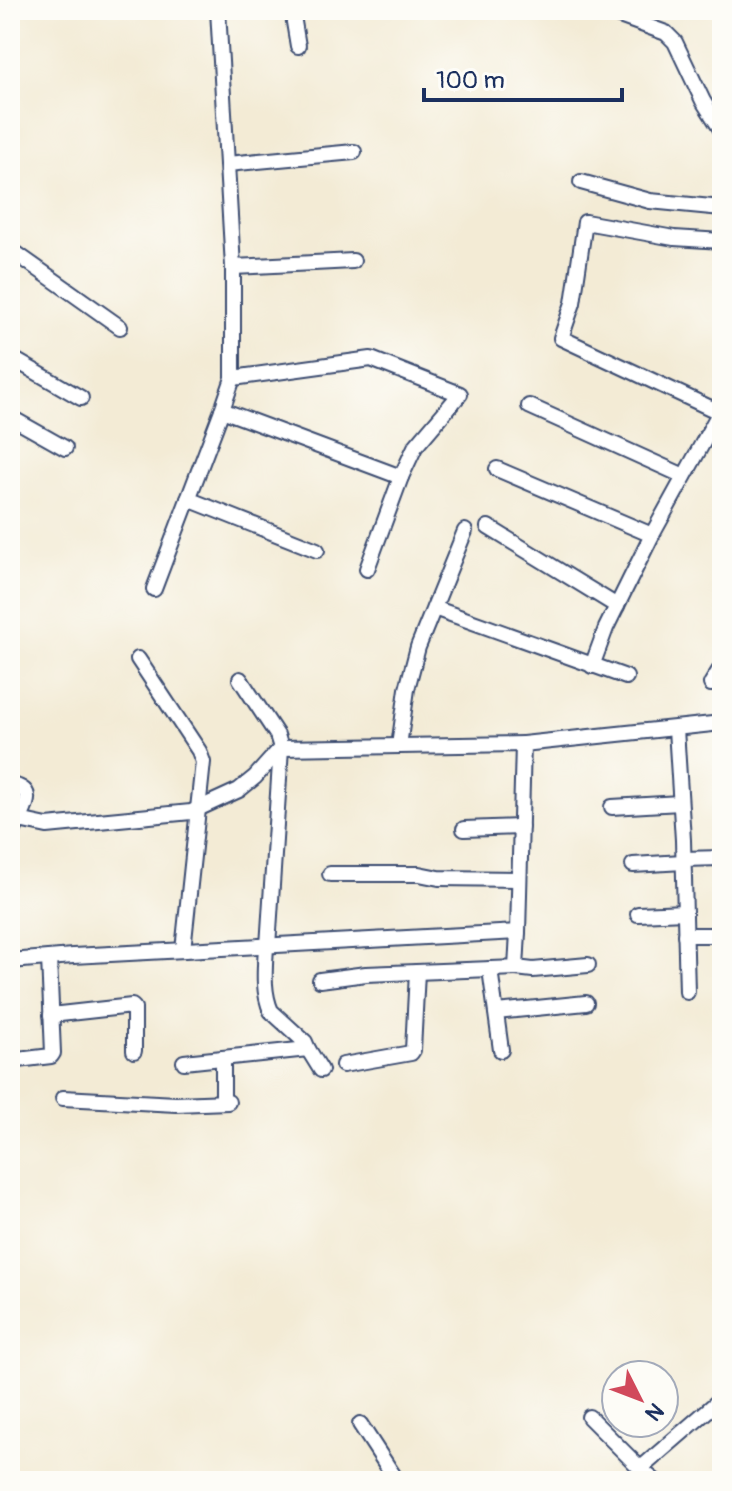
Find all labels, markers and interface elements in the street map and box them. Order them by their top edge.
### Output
scale bar [424,52,622,102]
text: 100 m [436,66,505,95]
north arrow [600,1359,680,1439]
text: N [639,1397,670,1427]

